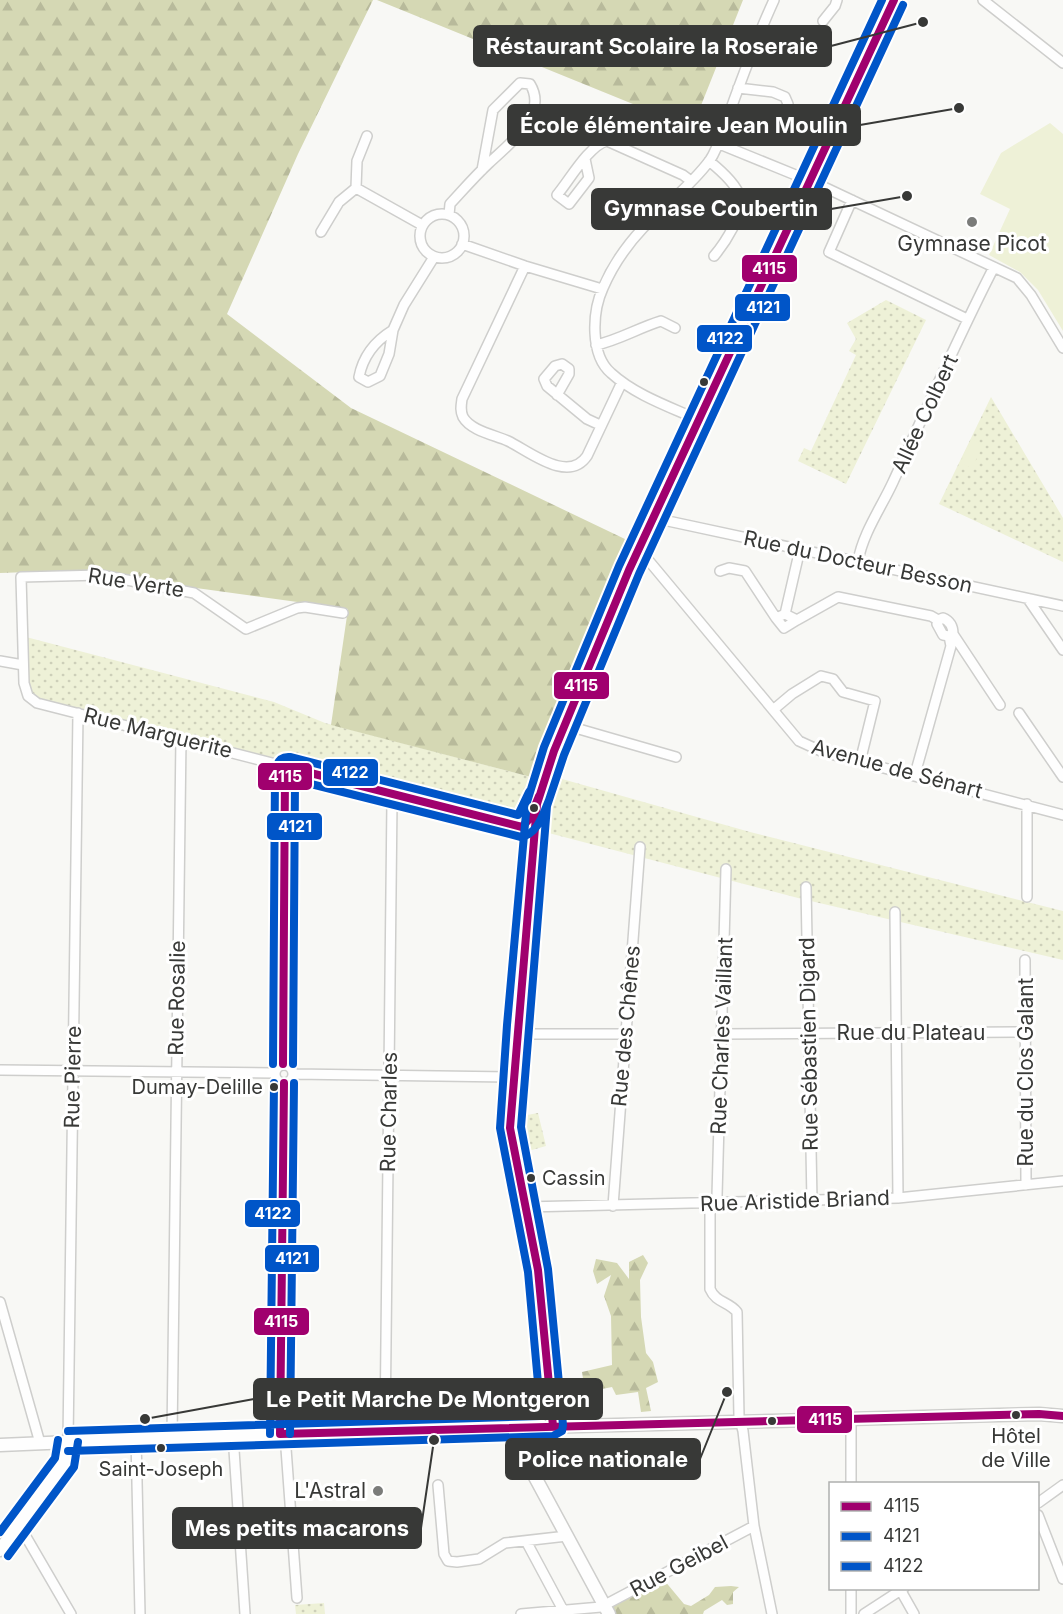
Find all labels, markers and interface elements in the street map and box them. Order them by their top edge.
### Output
callout: Réstaurant Scolaire la Roseraie [474,26,831,66]
text: Réstaurant Scolaire la Roseraie [486,33,818,59]
callout: École élémentaire Jean Moulin [508,105,860,145]
text: École élémentaire Jean Moulin [520,112,848,138]
callout: Gymnase Coubertin [592,189,831,229]
text: Gymnase Coubertin [604,195,818,221]
marker: Gymnase Picot [965,215,979,229]
place label: Gymnase Picot [897,231,1047,256]
line badge: 4115 [741,254,798,283]
text: 4115 [752,258,786,278]
line badge: 4121 [734,293,791,322]
text: 4121 [746,297,780,317]
line badge: 4122 [696,324,753,353]
text: 4122 [706,328,744,348]
street label: Allée Colbert [886,350,963,477]
unlabelled marker [698,376,710,388]
street label: Rue du Docteur Besson [741,525,975,598]
street label: Rue Verte [86,563,186,602]
line badge: 4115 [553,671,610,700]
text: 4115 [564,675,598,695]
street label: Rue Marguerite [81,702,235,763]
street label: Avenue de Sénart [809,734,985,803]
line badge: 4122 [322,758,379,787]
line badge: 4115 [257,762,313,791]
text: 4122 [331,762,369,782]
text: 4115 [268,766,302,786]
unlabelled marker [528,802,540,814]
line badge: 4121 [266,812,323,841]
text: 4121 [278,816,312,836]
street label: Rue Charles Vaillant [706,937,737,1135]
street label: Rue Sébastien Digard [794,937,823,1151]
street label: Rue Rosalie [163,940,190,1056]
street label: Rue des Chênes [606,944,645,1108]
street label: Rue du Clos Galant [1013,977,1038,1166]
street label: Rue du Plateau [837,1020,985,1045]
street label: Rue Pierre [59,1025,86,1129]
street label: Rue Charles [375,1052,402,1172]
place label: Dumay-Delille [132,1075,263,1099]
marker: Dumay-Delille [268,1081,280,1093]
place label: Cassin [542,1166,606,1190]
marker: Cassin [525,1172,537,1184]
street label: Rue Aristide Briand [700,1185,890,1216]
line badge: 4122 [244,1199,301,1228]
text: 4122 [254,1203,292,1223]
line badge: 4121 [264,1244,320,1273]
text: 4121 [275,1248,309,1268]
line badge: 4115 [253,1307,310,1336]
text: 4115 [264,1311,298,1331]
callout: Le Petit Marche De Montgeron [254,1379,602,1419]
text: Le Petit Marche De Montgeron [266,1386,590,1412]
line badge: 4115 [796,1405,853,1434]
text: 4115 [808,1409,842,1429]
marker: Hôtel de Ville [1010,1409,1022,1421]
unlabelled marker [766,1415,778,1427]
place label: Hôtel de Ville [981,1424,1051,1472]
callout: Police nationale [506,1439,700,1479]
marker: Saint-Joseph [155,1442,167,1454]
text: Police nationale [518,1446,688,1472]
place label: Saint-Joseph [99,1457,223,1481]
place label: L'Astral [294,1478,366,1503]
legend [829,1482,1039,1590]
marker: L'Astral [371,1484,385,1498]
text: 4115 [883,1495,920,1516]
callout: Mes petits macarons [173,1508,421,1548]
text: Mes petits macarons [185,1515,409,1541]
text: 4121 [883,1525,920,1546]
street label: Rue Geibel [626,1529,732,1602]
text: 4122 [883,1555,924,1576]

